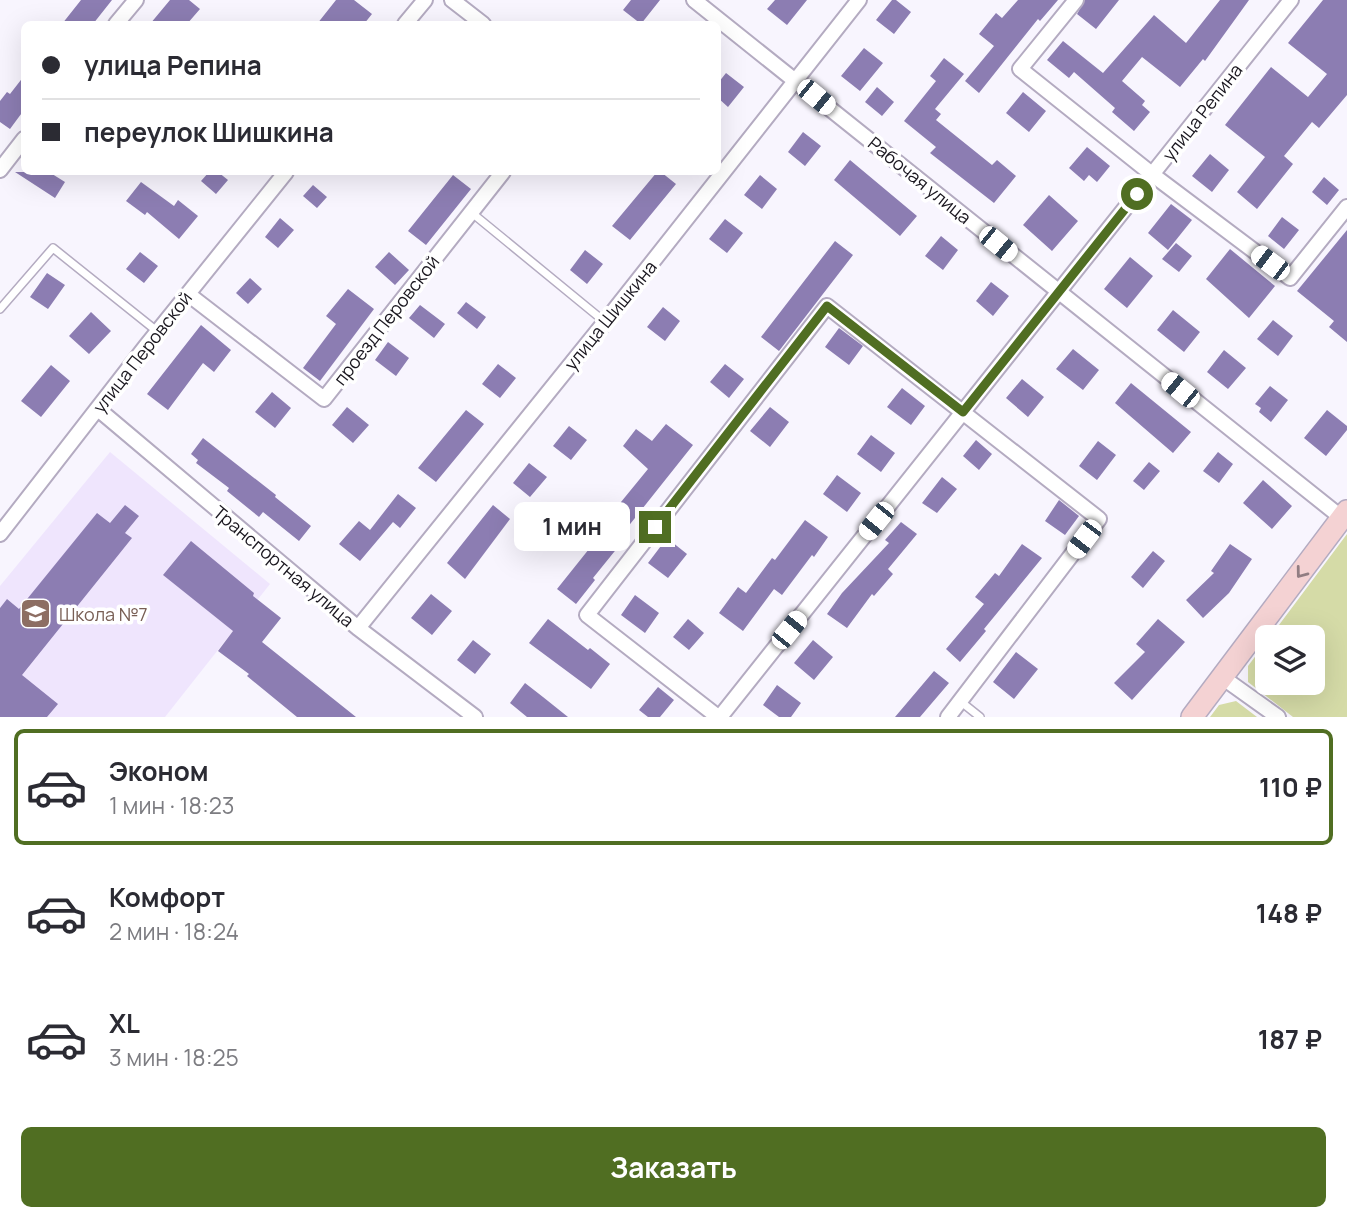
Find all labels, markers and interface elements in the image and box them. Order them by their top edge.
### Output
text: улица Репина [84,47,262,83]
street label: улица Репина [1157,59,1247,165]
car [794,76,839,118]
text: переулок Шишкина [84,114,334,150]
street label: Рабочая улица [863,131,977,229]
route start [1121,178,1153,210]
car [976,223,1021,265]
car [1247,242,1294,284]
street label: проезд Перовской [328,250,444,390]
street label: улица Шишкина [558,255,662,375]
street label: улица Перовской [87,286,197,418]
car [1158,369,1203,411]
car [855,498,898,544]
street label: Транспортная улица [209,500,359,632]
callout: 1 мин [515,503,630,552]
text: 1 мин [542,510,602,542]
route end [639,511,671,543]
car [1063,516,1106,562]
one-way arrow [1296,565,1309,578]
school or university icon: Школа №7 [19,597,53,631]
place label: Школа №7 [59,602,148,626]
car [768,607,811,653]
map controls [1255,625,1325,695]
button: layers [1255,625,1325,695]
text: Эконом [109,753,209,789]
icon: car [25,756,88,819]
text: 110 ₽ [1259,769,1322,805]
text: 1 мин · 18:23 [109,789,235,821]
text: Комфорт [109,879,225,915]
icon: car [25,882,88,945]
text: 148 ₽ [1256,895,1322,931]
text: 2 мин · 18:24 [109,915,239,947]
text: XL [109,1005,140,1041]
icon: car [25,1008,88,1071]
text: 187 ₽ [1258,1021,1322,1057]
text: 3 мин · 18:25 [109,1041,239,1073]
button: Заказать [21,1127,1326,1207]

